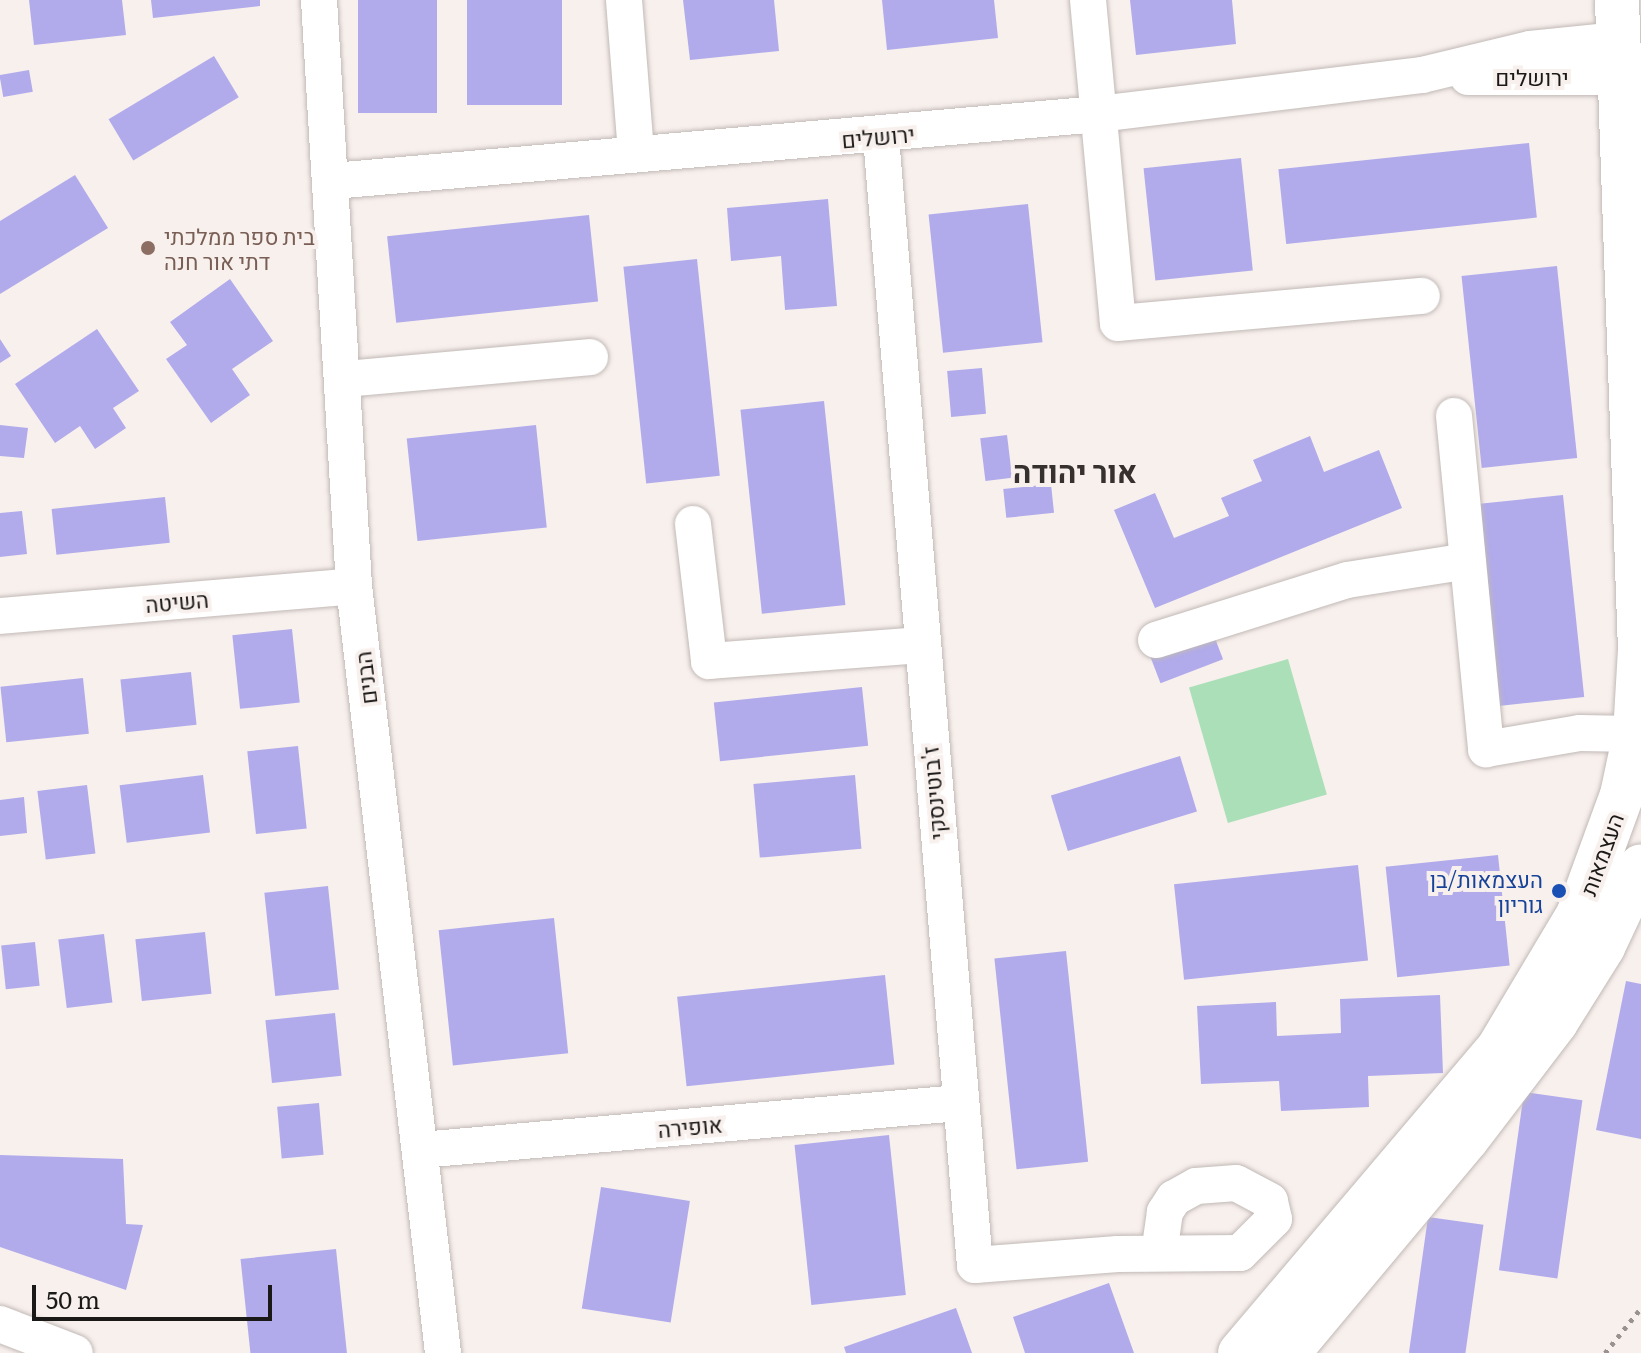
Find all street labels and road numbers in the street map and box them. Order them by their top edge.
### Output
street label: ירושלים [1495,64,1569,90]
street label: ירושלים [840,120,916,152]
street label: השיטה [144,585,210,617]
street label: הבנים [349,650,381,706]
street label: ז'בוטינסקי [916,745,950,841]
street label: העצמאות [1574,809,1628,899]
street label: אופירה [657,1110,723,1142]

